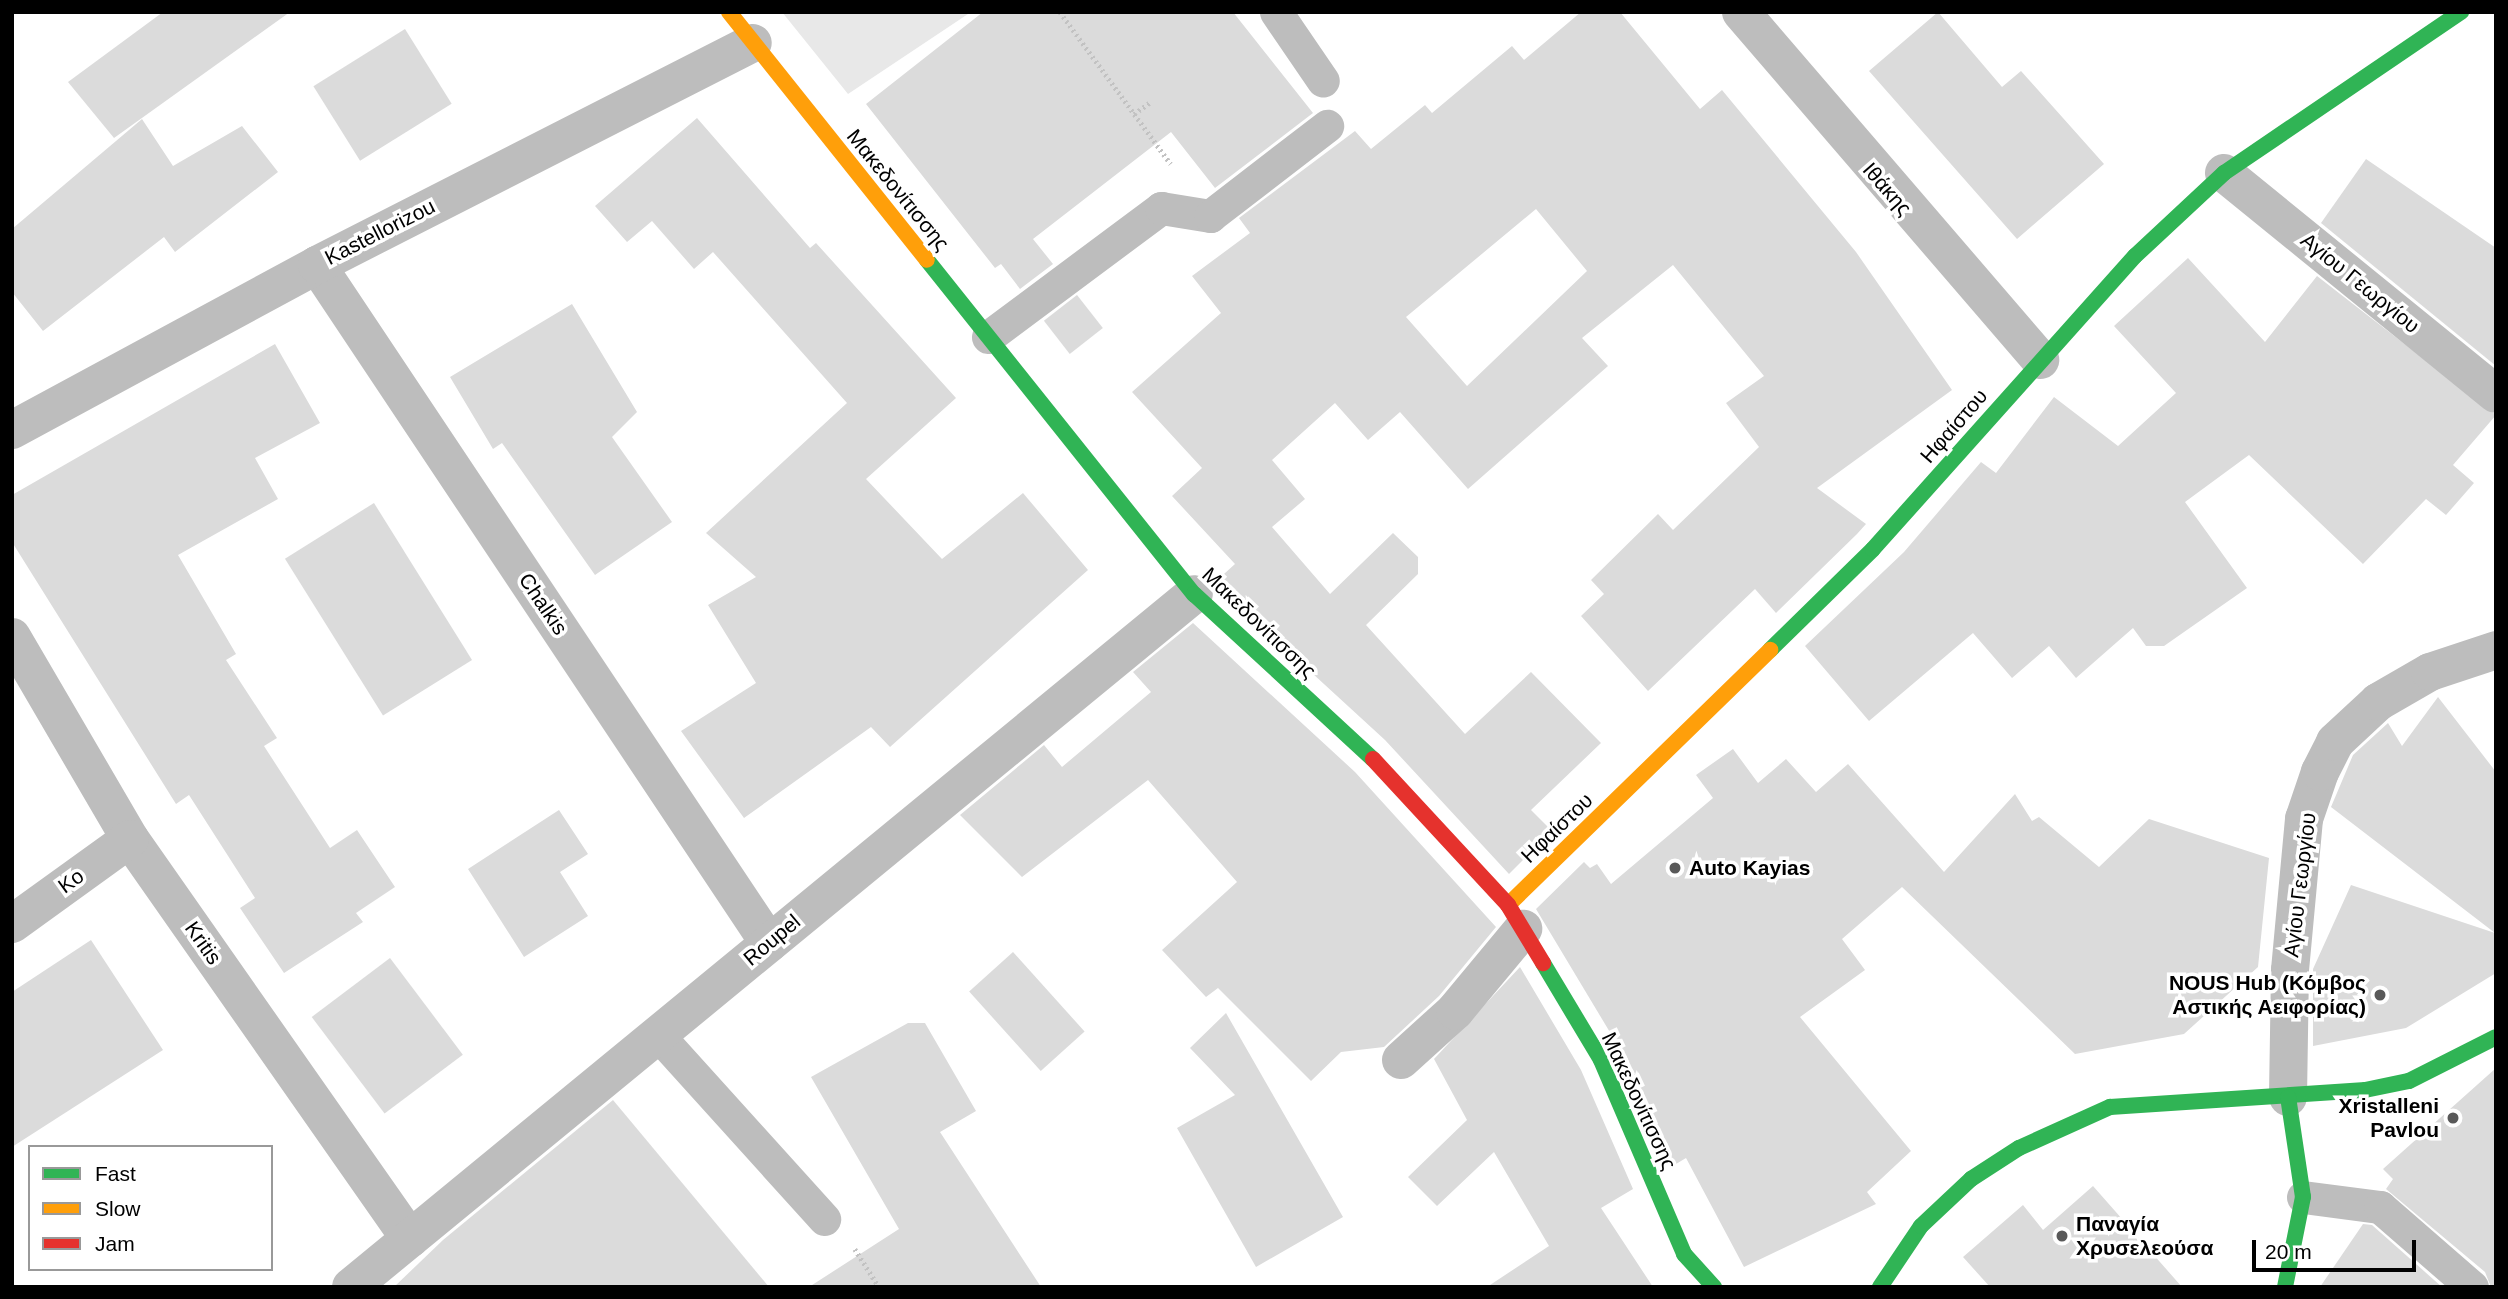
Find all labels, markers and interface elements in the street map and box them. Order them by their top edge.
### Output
street label: Μακεδονίτισσης [841,124,955,256]
street label: Ιθάκης [1857,157,1917,221]
street label: Kastellorizou [321,193,439,271]
street label: Αγίου Γεωργίου [2296,227,2424,339]
street label: Ηφαίστου [1915,384,1993,468]
street label: Μακεδονίτισσης [1197,562,1321,684]
street label: Chalkis [513,568,573,640]
street label: Ηφαίστου [1516,788,1598,868]
street label: Αγίου Γεωργίου [2279,811,2321,959]
place label: Auto Kayias [1689,855,1810,881]
marker: Auto Kayias [1667,860,1683,876]
street label: Ko [53,863,89,899]
street label: Roupel [738,909,806,971]
street label: Kritis [179,917,227,969]
place label: NOUS Hub (Κόμβος Αστικής Αειφορίας) [2169,970,2366,1020]
marker: NOUS Hub (Κόμβος Αστικής Αειφορίας) [2372,987,2388,1003]
street label: Μακεδονίτισσης [1596,1028,1682,1174]
place label: Xristalleni Pavlou [2339,1093,2439,1143]
marker: Xristalleni Pavlou [2445,1110,2461,1126]
legend [28,1145,273,1271]
text: Fast [95,1162,136,1185]
text: Slow [95,1197,141,1220]
place label: Παναγία Χρυσελεούσα [2076,1211,2214,1261]
scale bar [2256,1226,2420,1270]
marker: Παναγία Χρυσελεούσα [2054,1228,2070,1244]
text: Jam [95,1232,135,1255]
text: 20 m [2265,1240,2312,1263]

